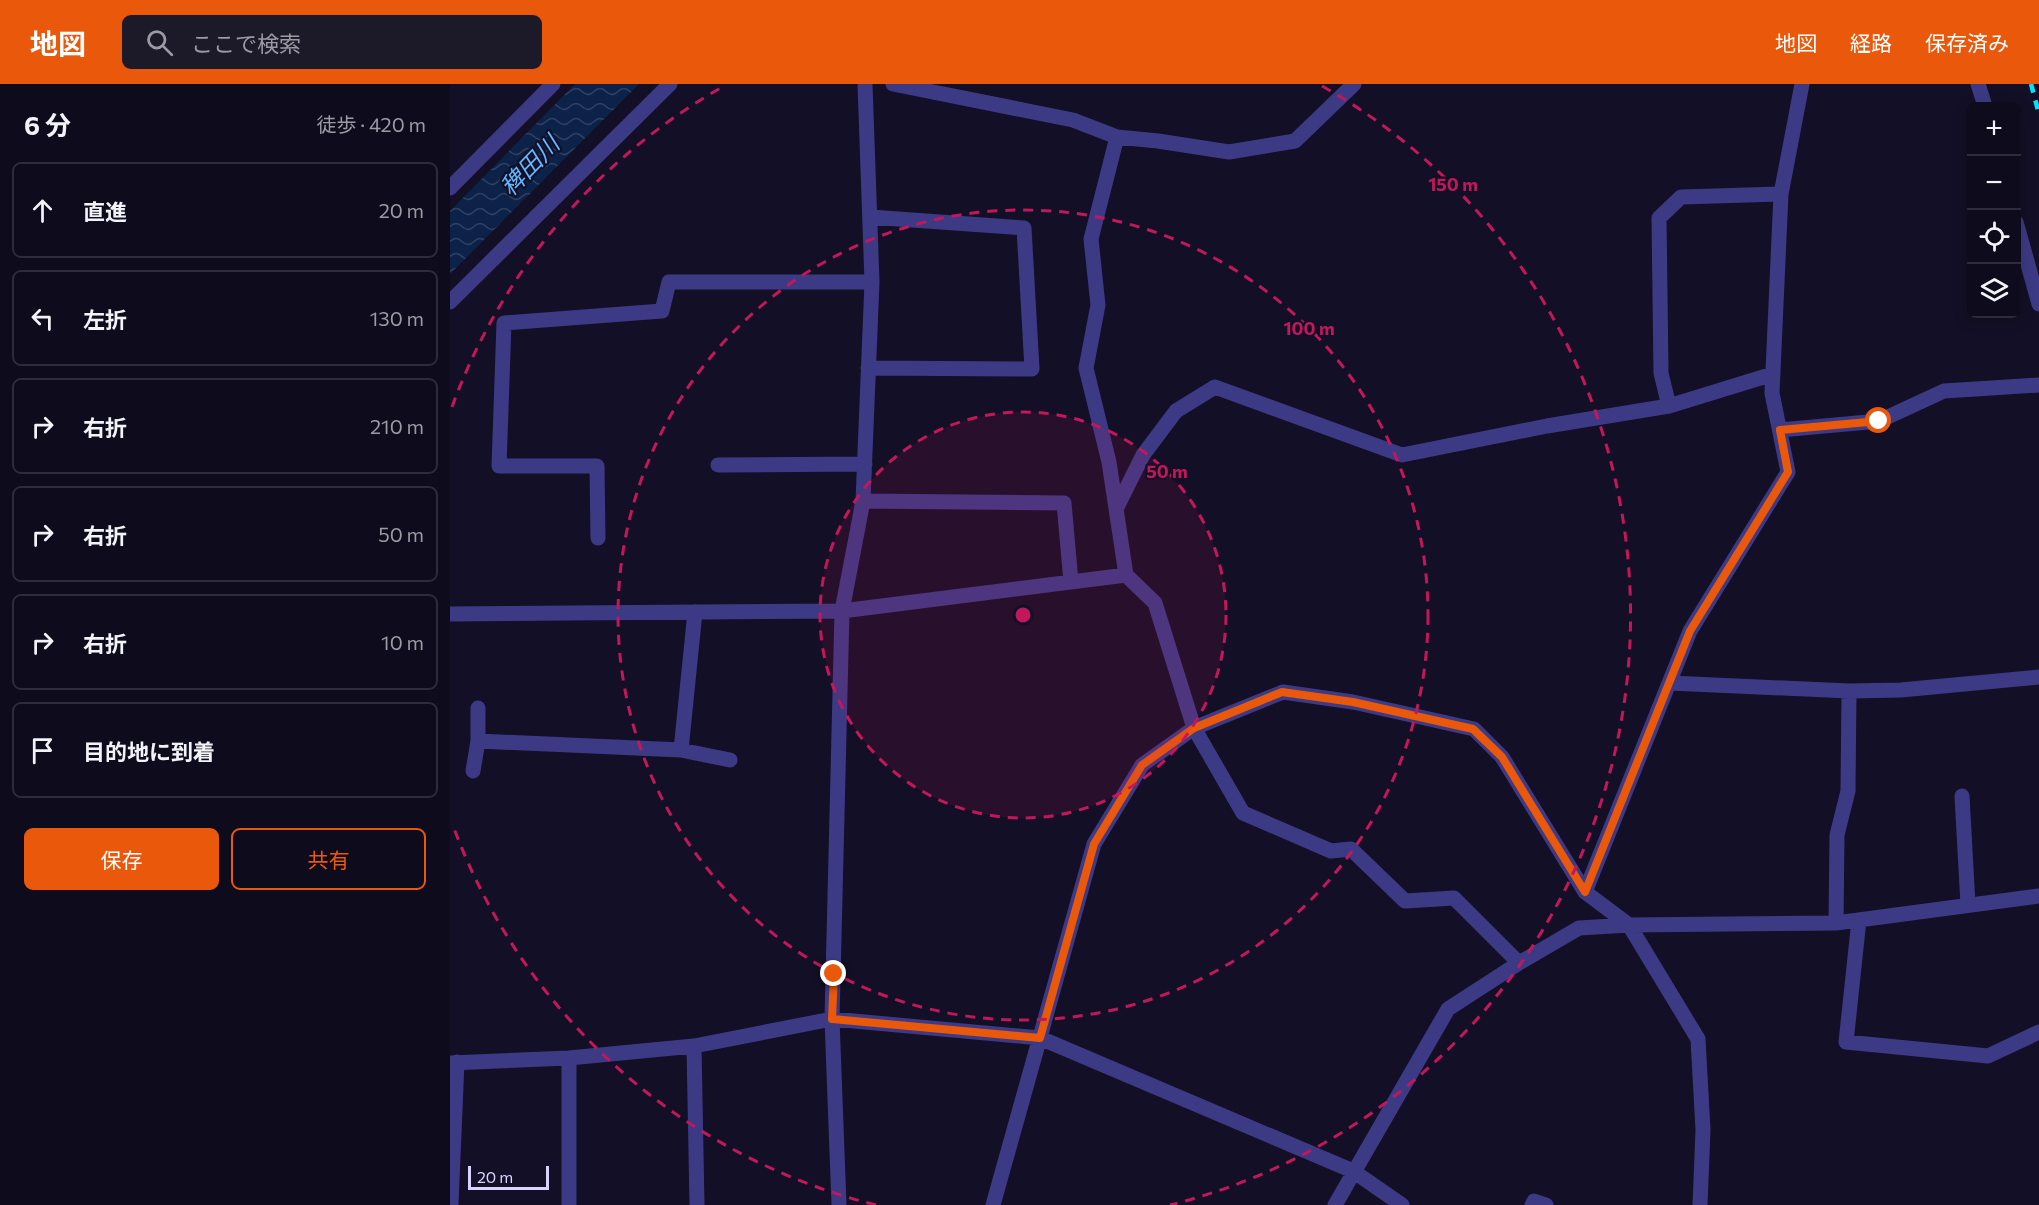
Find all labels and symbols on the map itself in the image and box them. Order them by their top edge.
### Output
water label: 稗田川 [494,127,567,201]
text: 150 m [1428,173,1478,195]
text: 100 m [1283,317,1335,339]
route start [1865,407,1891,433]
text: 50 m [1146,460,1188,482]
centre of rings [1013,605,1033,625]
route end [820,960,846,986]
scale bar [468,1163,549,1190]

